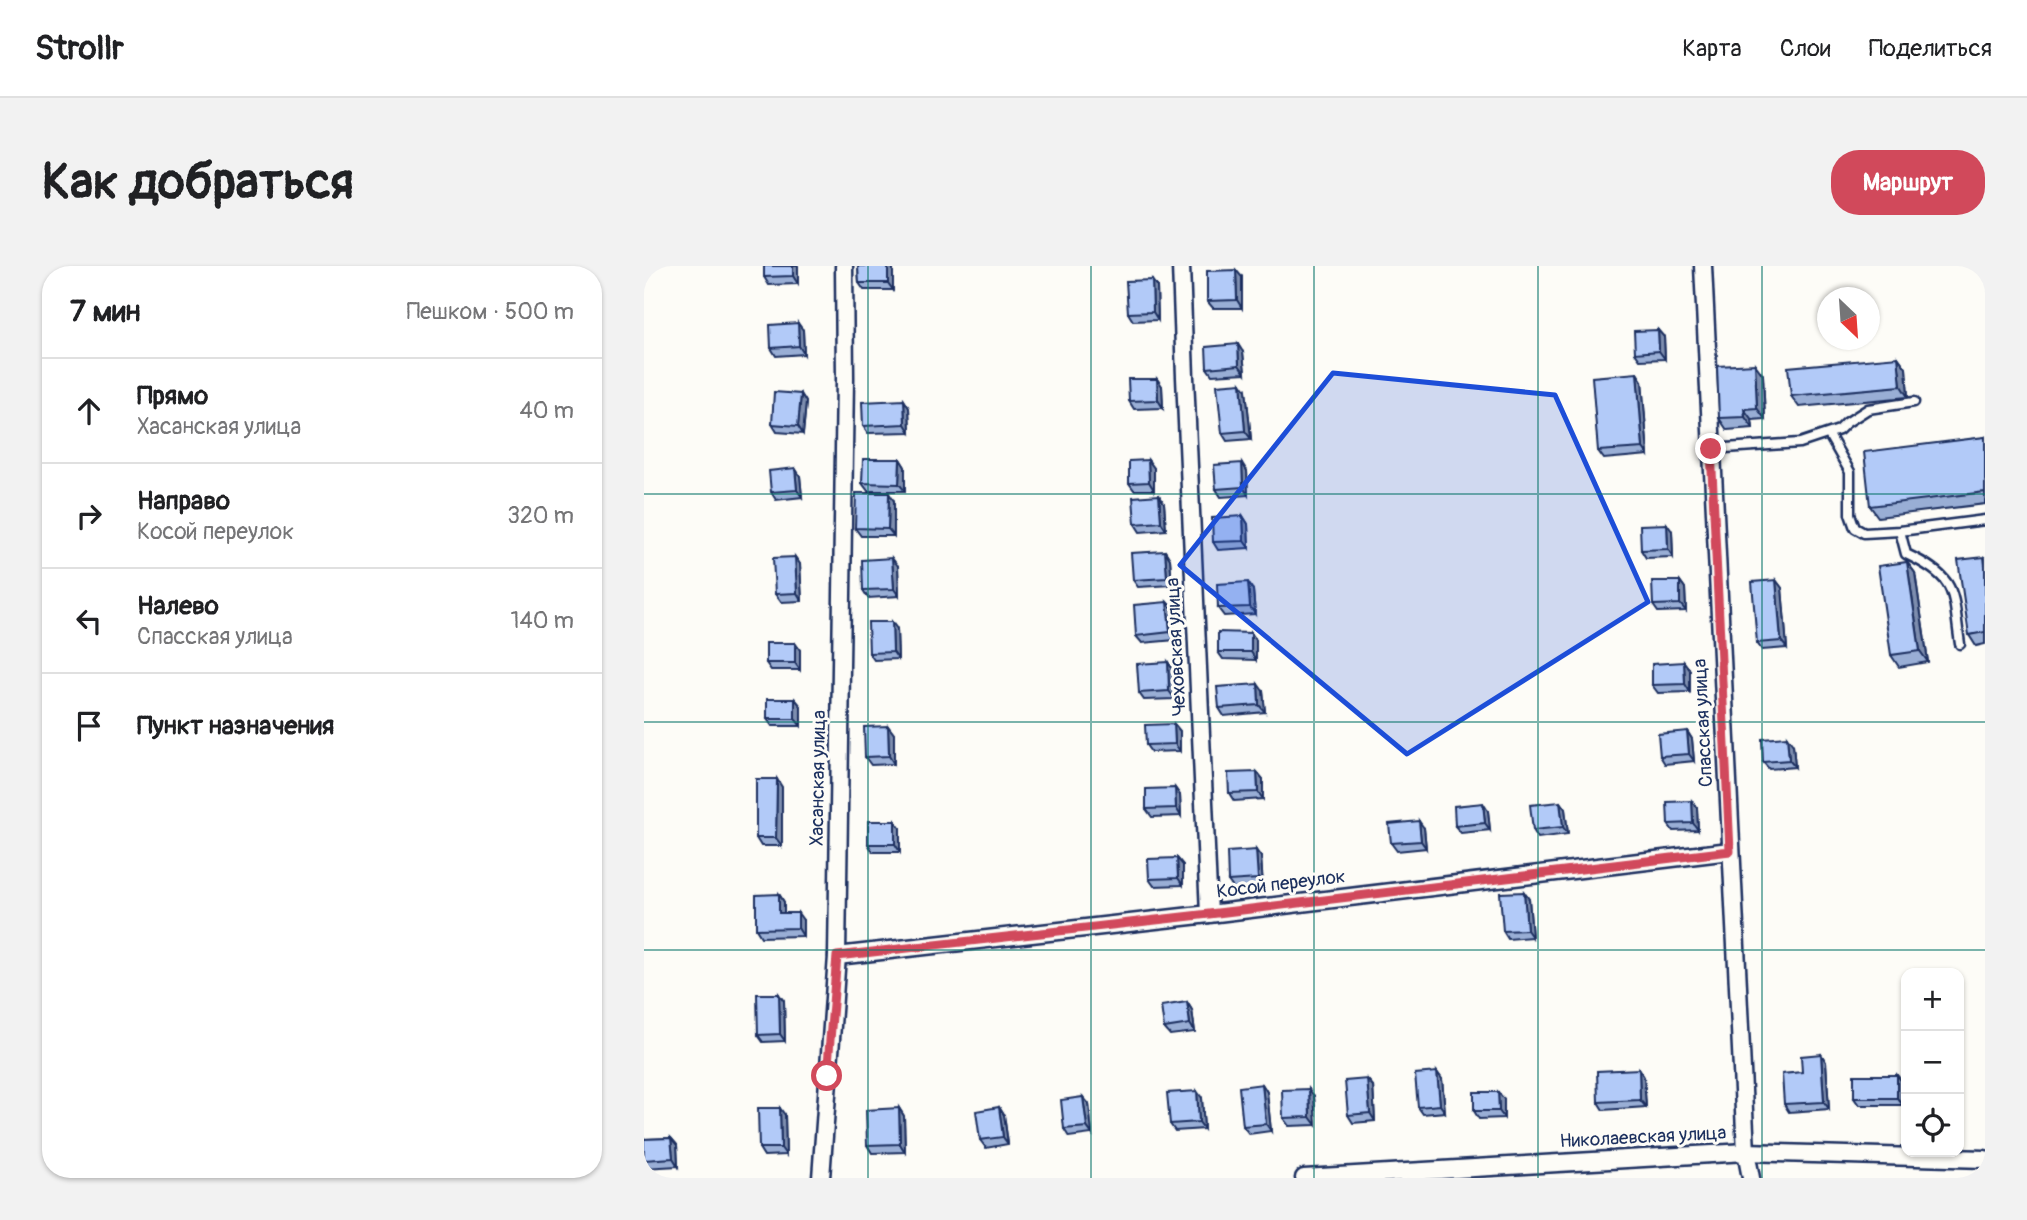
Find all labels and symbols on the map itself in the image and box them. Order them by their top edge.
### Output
north arrow [1817,287,1880,350]
route end [1695,433,1726,464]
street label: Чеховская улица [1160,577,1192,717]
street label: Спасская улица [1688,658,1718,788]
street label: Хасанская улица [805,710,831,846]
street label: Косой переулок [1215,864,1347,904]
route start [811,1060,842,1091]
street label: Николаевская улица [1559,1121,1727,1153]

